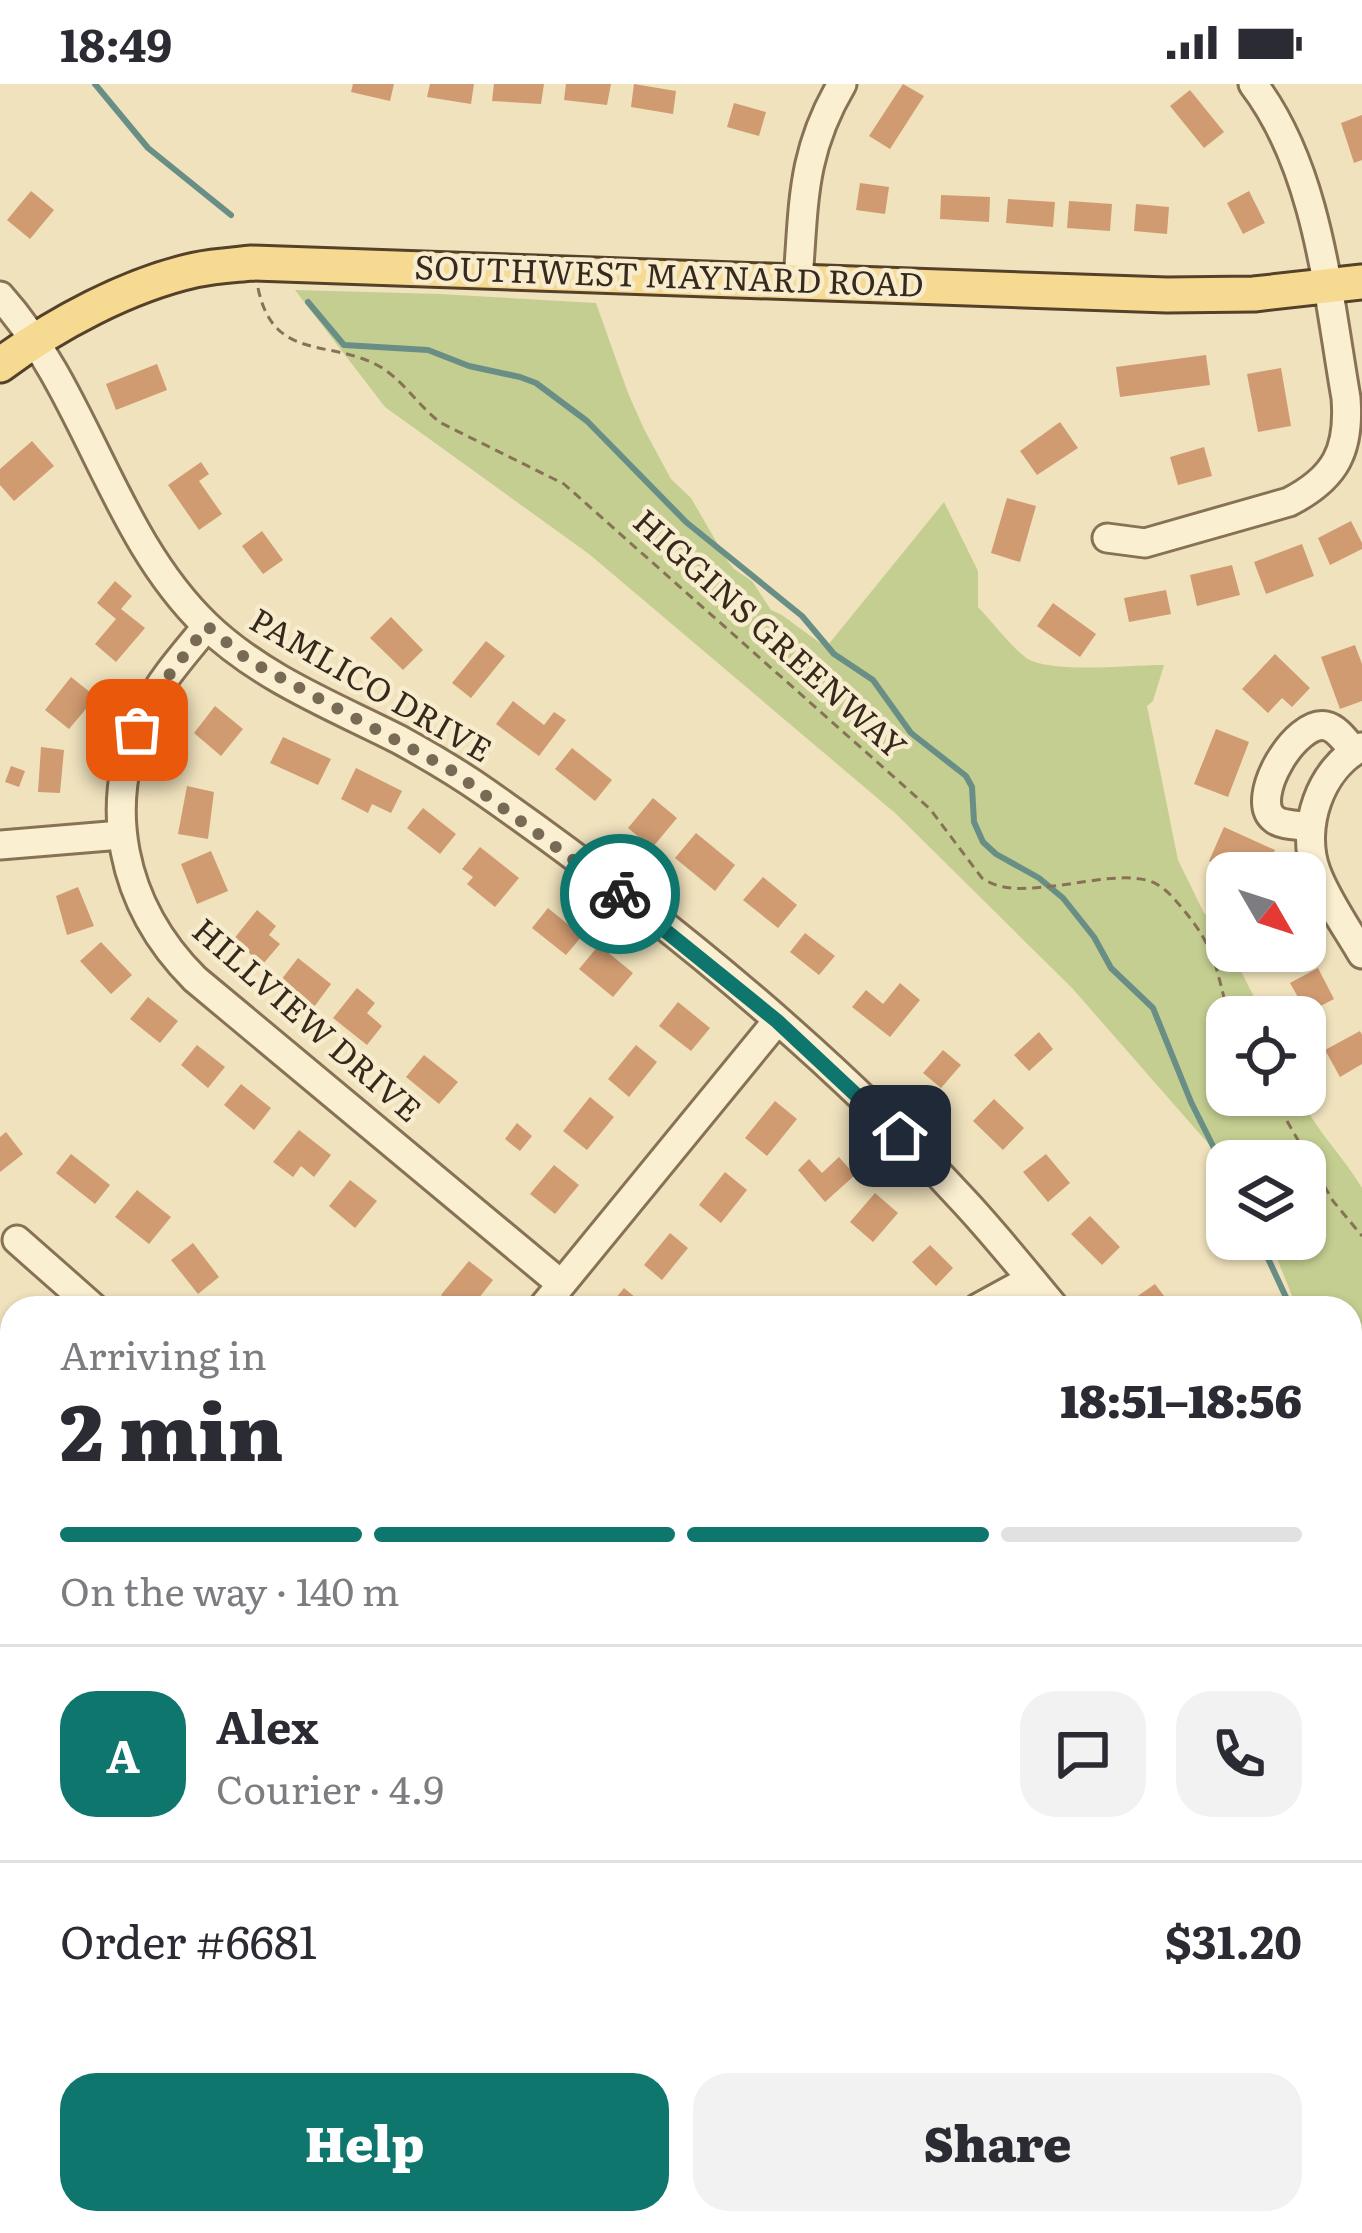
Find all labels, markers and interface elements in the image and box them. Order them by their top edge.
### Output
text: 18:49 [60,9,172,76]
street label: SOUTHWEST MAYNARD ROAD [414,240,925,307]
street label: HIGGINS GREENWAY [624,496,919,768]
street label: PAMLICO DRIVE [242,594,502,772]
pin [86,679,188,781]
icon: bag [104,697,170,763]
courier [560,834,680,954]
north arrow [1206,852,1326,972]
map controls [1206,852,1326,1260]
icon: bike [587,861,653,927]
street label: HILLVIEW DRIVE [183,905,434,1132]
button: locate [1206,996,1326,1116]
pin [849,1085,951,1187]
icon: home [867,1103,933,1169]
button: layers [1206,1140,1326,1260]
text: Arriving in [60,1324,267,1382]
text: 18:51–18:56 [1060,1365,1302,1432]
text: 2 min [60,1369,283,1485]
text: On the way · 140 m [60,1560,400,1618]
text: Alex [216,1691,318,1758]
button: chat [1020,1691,1146,1817]
button: phone [1176,1691,1302,1817]
text: A [106,1720,140,1787]
text: Courier · 4.9 [216,1758,444,1816]
text: Order #6681 [60,1906,317,1973]
text: $31.20 [1165,1906,1302,1973]
button: Help [60,2073,669,2211]
button: Share [693,2073,1302,2211]

